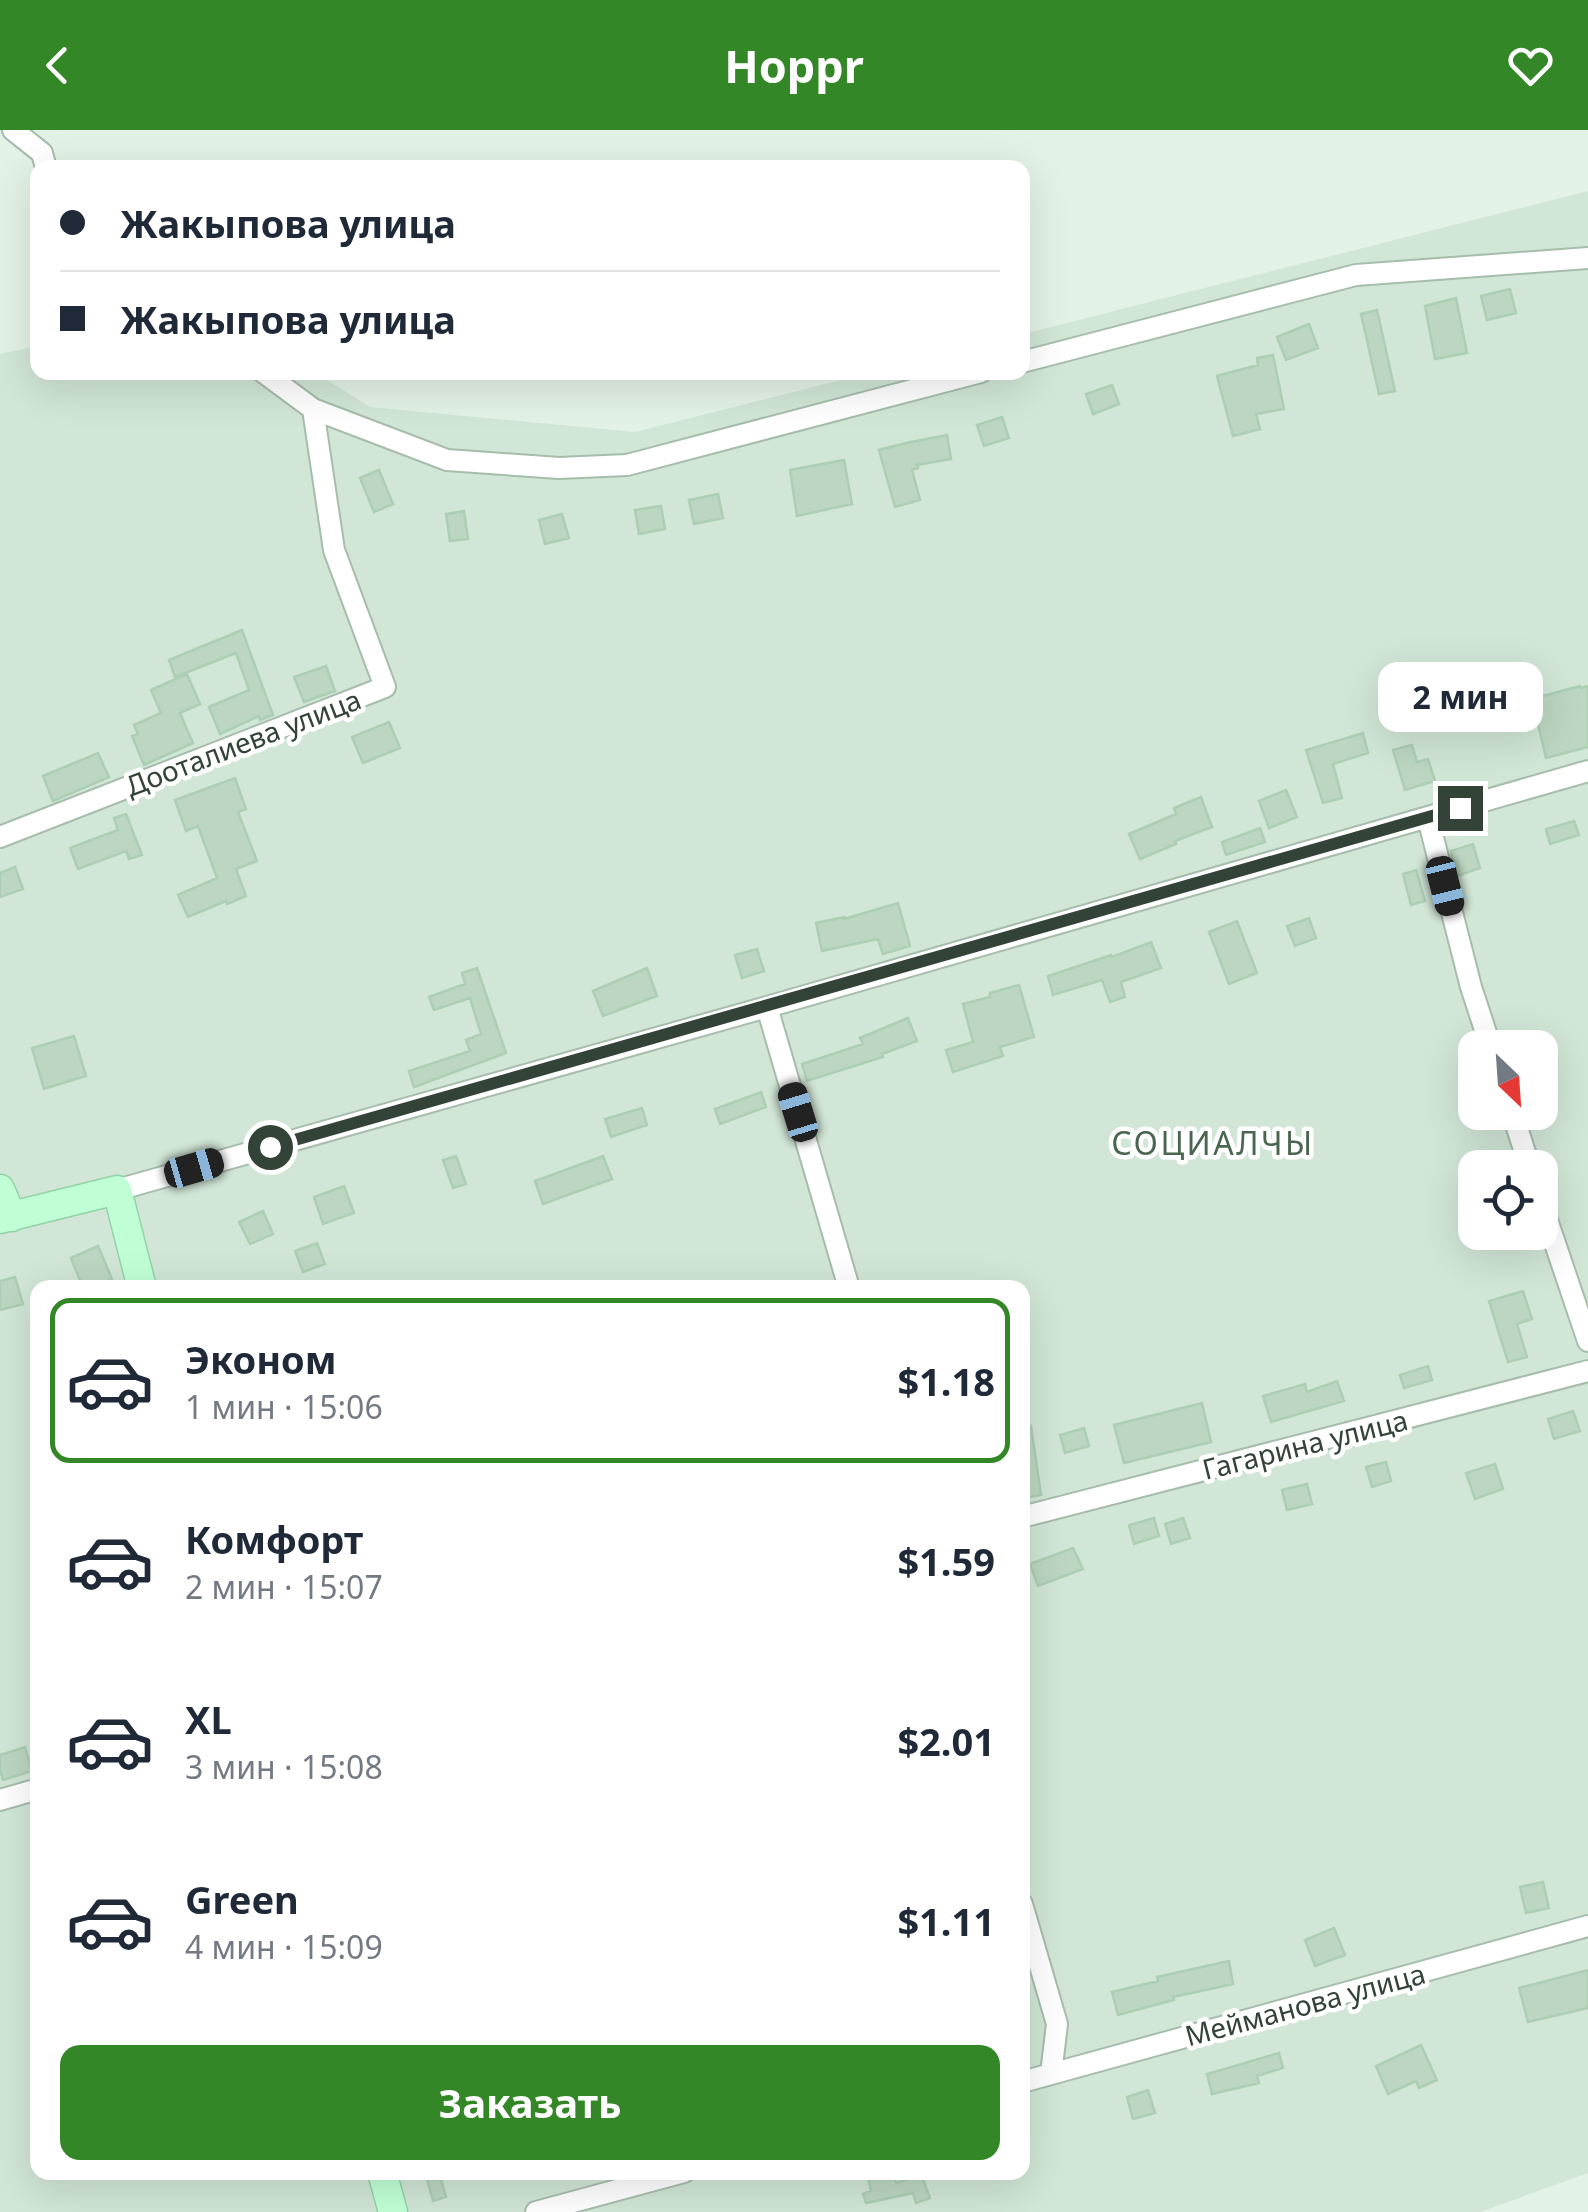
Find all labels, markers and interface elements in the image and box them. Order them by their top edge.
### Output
text: Hoppr [724,35,864,96]
icon: back [30,38,85,93]
icon: heart [1503,38,1558,93]
text: Жакыпова улица [120,197,456,249]
text: Жакыпова улица [120,293,456,345]
callout: 2 мин [1378,663,1542,733]
text: 2 мин [1413,675,1508,718]
street label: Дооталиева улица [120,680,366,804]
route end [1438,786,1483,831]
car [1423,853,1467,919]
north arrow [1458,1030,1558,1130]
map controls [1458,1030,1558,1250]
car [775,1079,821,1145]
district label: СОЦИАЛЧЫ [1111,1121,1315,1164]
route start [248,1125,293,1170]
car [161,1145,227,1191]
button: locate [1458,1150,1558,1250]
text: Эконом [185,1333,337,1385]
icon: car [65,1336,155,1426]
text: $1.18 [897,1355,995,1407]
text: 1 мин · 15:06 [185,1385,383,1428]
street label: Гагарина улица [1198,1400,1412,1488]
text: Комфорт [185,1513,363,1565]
icon: car [65,1516,155,1606]
text: $1.59 [897,1535,995,1587]
text: 2 мин · 15:07 [185,1565,383,1608]
text: XL [185,1693,232,1745]
icon: car [65,1696,155,1786]
text: $2.01 [897,1715,995,1767]
text: 3 мин · 15:08 [185,1745,383,1788]
text: Green [185,1873,299,1925]
icon: car [65,1876,155,1966]
text: $1.11 [897,1895,995,1947]
text: 4 мин · 15:09 [185,1925,383,1968]
street label: Мейманова улица [1181,1954,1429,2054]
button: Заказать [60,2045,1000,2160]

